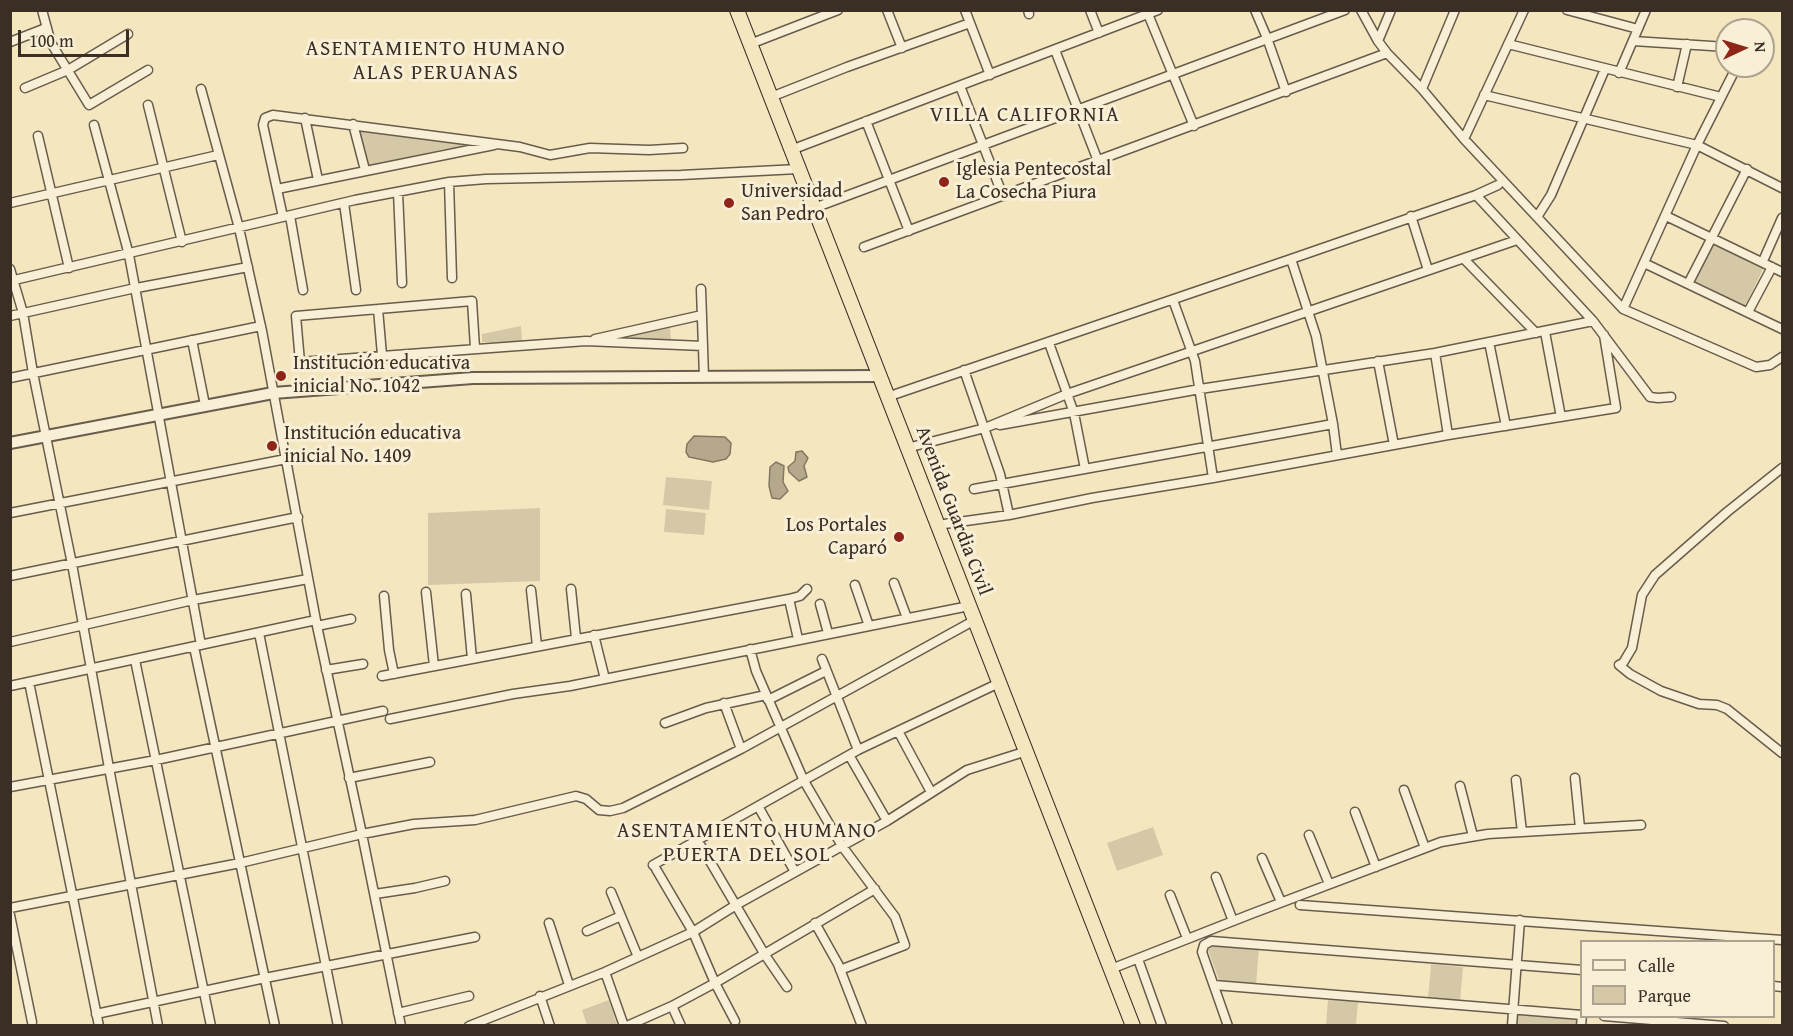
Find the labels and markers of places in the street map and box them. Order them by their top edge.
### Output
place label: Iglesia Pentecostal La Cosecha Piura [956,158,1111,205]
marker: Iglesia Pentecostal La Cosecha Piura [937,175,951,189]
place label: Universidad San Pedro [741,180,842,227]
marker: Universidad San Pedro [722,196,736,210]
place label: Institución educativa inicial No. 1042 [293,352,470,399]
marker: Institución educativa inicial No. 1042 [274,369,288,383]
place label: Institución educativa inicial No. 1409 [284,422,461,469]
marker: Institución educativa inicial No. 1409 [265,439,279,453]
place label: Los Portales Caparó [786,514,887,561]
marker: Los Portales Caparó [892,530,906,544]

